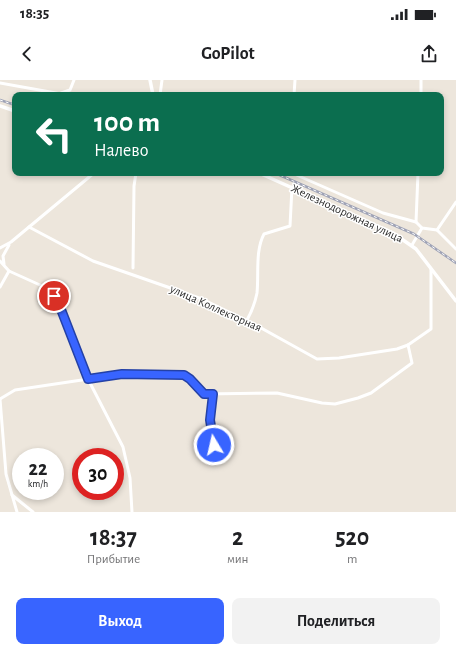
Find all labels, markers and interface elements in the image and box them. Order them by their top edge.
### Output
text: 18:35 [20,6,49,21]
icon: back [16,43,38,65]
icon: share [418,43,440,65]
text: GoPilot [201,45,255,63]
icon: left [28,108,80,160]
text: 100 m [94,109,160,137]
text: Налево [94,142,148,160]
street label: Железнодорожная улица [289,182,405,245]
pin [37,279,71,313]
street label: улица Коллекторная [167,282,263,334]
icon: arrive [43,285,65,307]
position arrow [193,424,235,466]
speed limit sign: 30 [72,448,124,500]
text: 22 [29,459,47,479]
text: km/h [28,479,48,489]
text: 18:37 [90,526,137,550]
text: 2 [232,526,243,550]
text: 520 [335,526,369,550]
text: Прибытие [87,553,140,566]
text: мин [227,553,248,566]
text: m [347,553,357,566]
button: Выход [16,598,224,644]
button: Поделиться [232,598,440,644]

